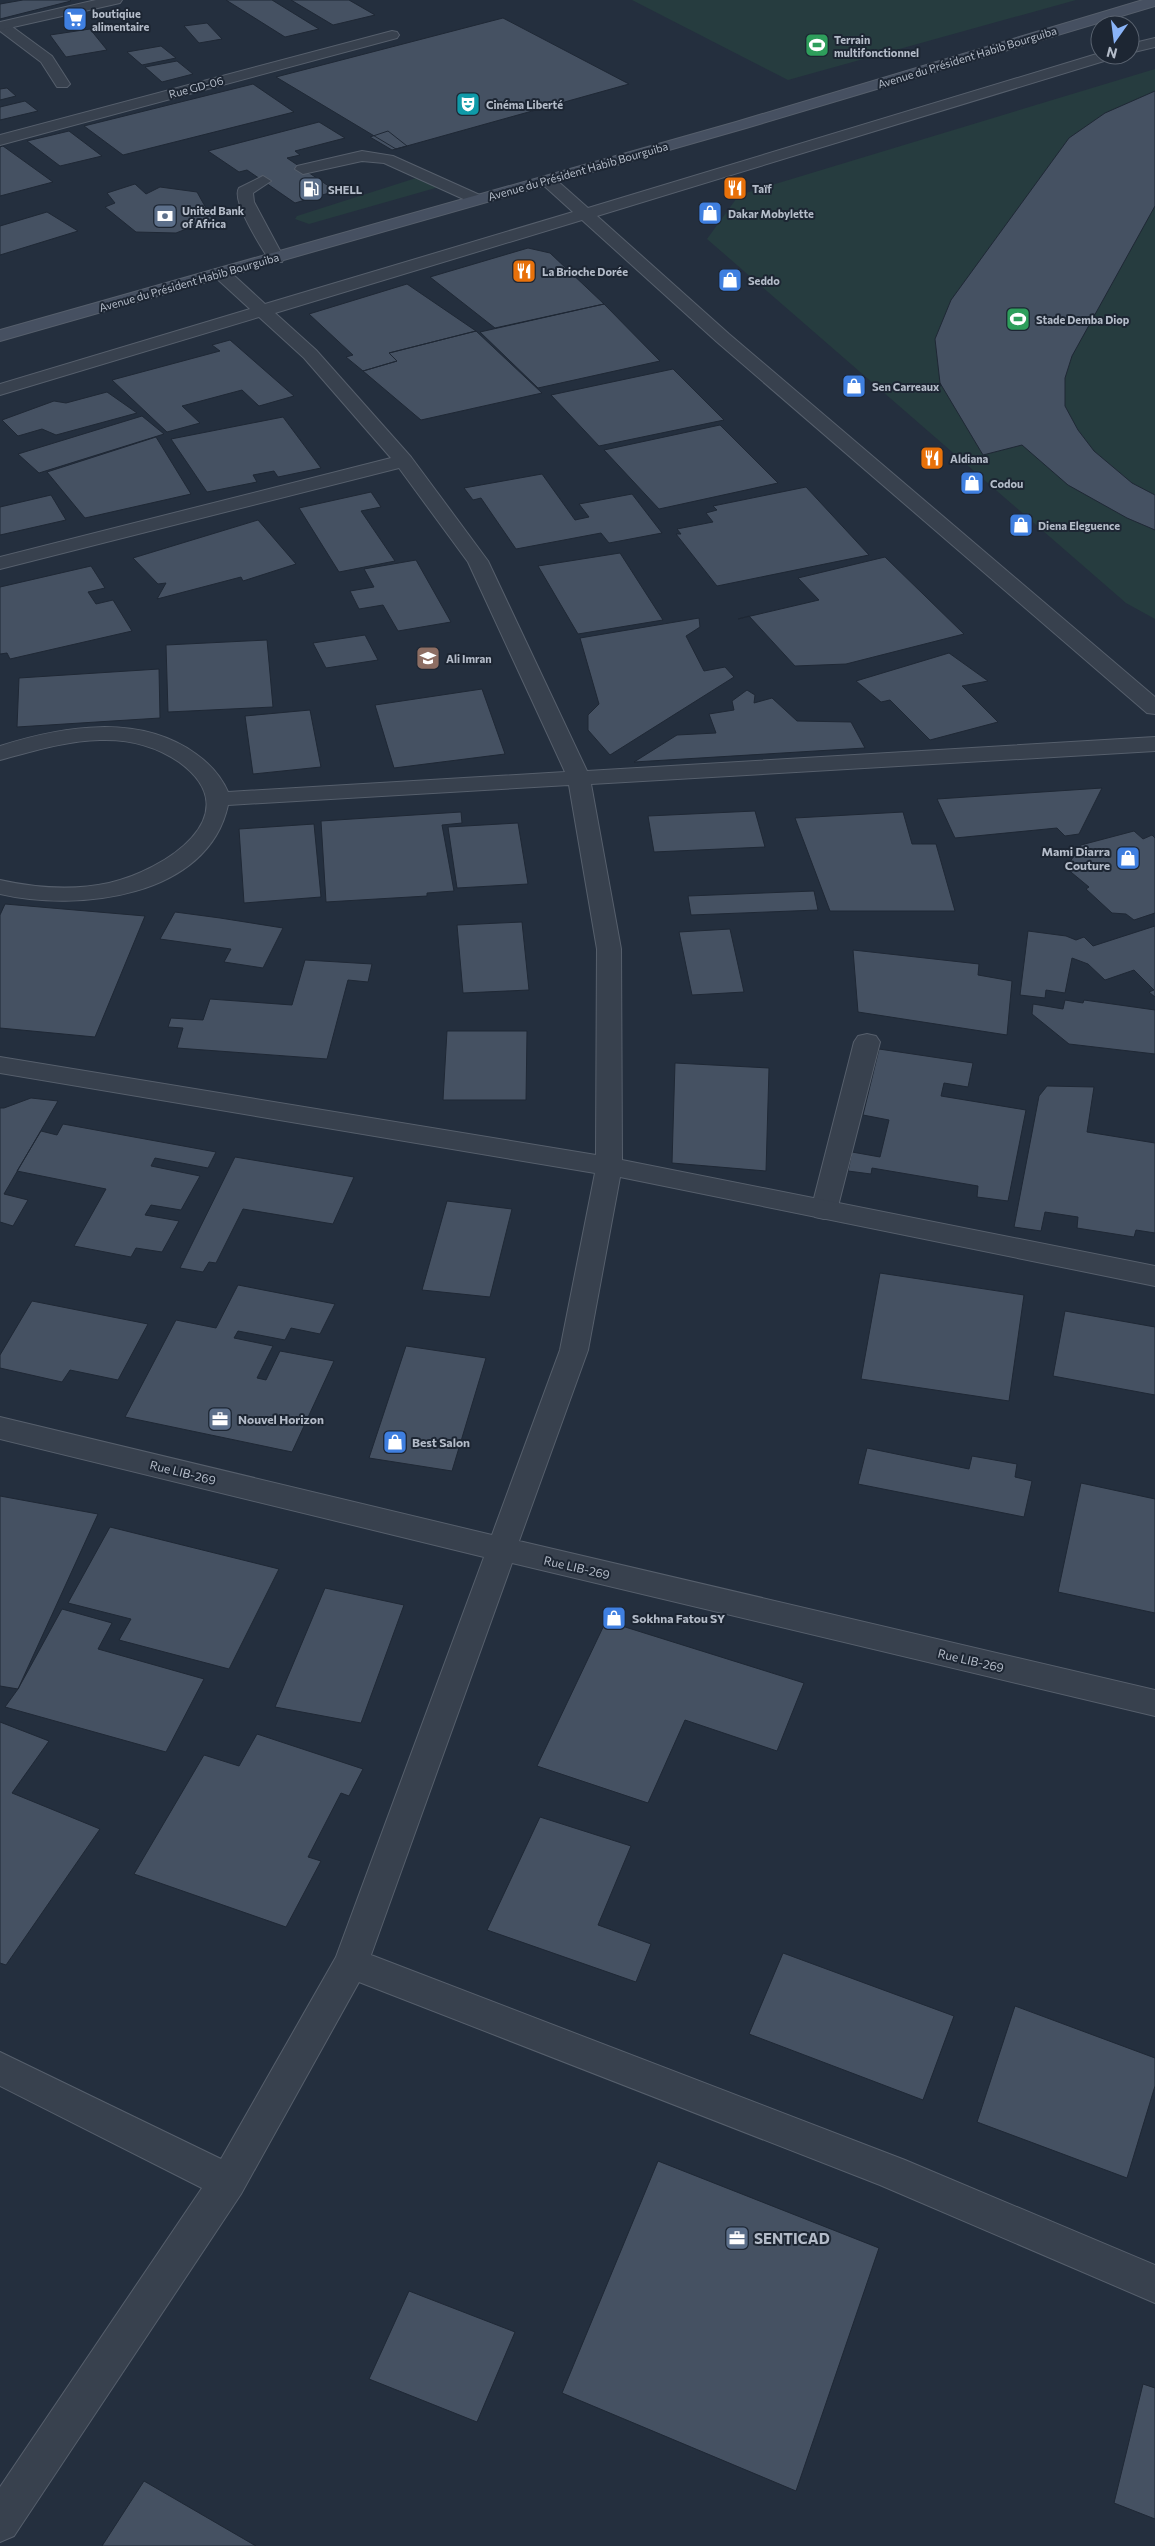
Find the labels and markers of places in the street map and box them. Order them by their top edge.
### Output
supermarket icon: boutiqiue alimentaire [62,6,88,32]
place label: boutiqiue alimentaire [92,7,150,33]
sports icon: Terrain multifonctionnel [804,32,830,58]
place label: Terrain multifonctionnel [834,33,919,59]
theatre icon: Cinéma Liberté [455,91,481,117]
place label: Cinéma Liberté [486,98,563,111]
restaurant icon: Taïf [722,175,748,201]
fuel station icon: SHELL [298,176,324,202]
place label: Taïf [752,182,772,195]
place label: SHELL [328,183,363,196]
shop icon: Dakar Mobylette [697,200,723,226]
bank icon: United Bank of Africa [152,203,178,229]
place label: United Bank of Africa [182,204,245,230]
place label: Dakar Mobylette [728,207,814,220]
restaurant icon: La Brioche Dorée [511,258,537,284]
place label: La Brioche Dorée [542,265,628,278]
shop icon: Seddo [717,267,743,293]
place label: Seddo [748,274,780,287]
sports icon: Stade Demba Diop [1005,306,1031,332]
place label: Stade Demba Diop [1036,313,1130,326]
shop icon: Sen Carreaux [841,373,867,399]
place label: Sen Carreaux [872,380,940,393]
restaurant icon: Aldiana [919,445,945,471]
place label: Aldiana [950,452,989,465]
shop icon: Codou [959,470,985,496]
place label: Codou [990,477,1023,490]
shop icon: Diena Eleguence [1008,512,1034,538]
place label: Diena Eleguence [1038,519,1120,532]
school or university icon: Ali Imran [415,645,441,671]
place label: Ali Imran [446,652,492,665]
place label: Mami Diarra Couture [1042,844,1110,872]
shop icon: Mami Diarra Couture [1115,845,1141,871]
office icon: Nouvel Horizon [207,1406,233,1432]
place label: Nouvel Horizon [238,1412,324,1426]
shop icon: Best Salon [382,1429,408,1455]
place label: Best Salon [412,1435,470,1449]
shop icon: Sokhna Fatou SY [601,1605,627,1631]
place label: Sokhna Fatou SY [632,1611,725,1625]
office icon: SENTICAD [724,2225,750,2251]
place label: SENTICAD [754,2229,830,2247]

